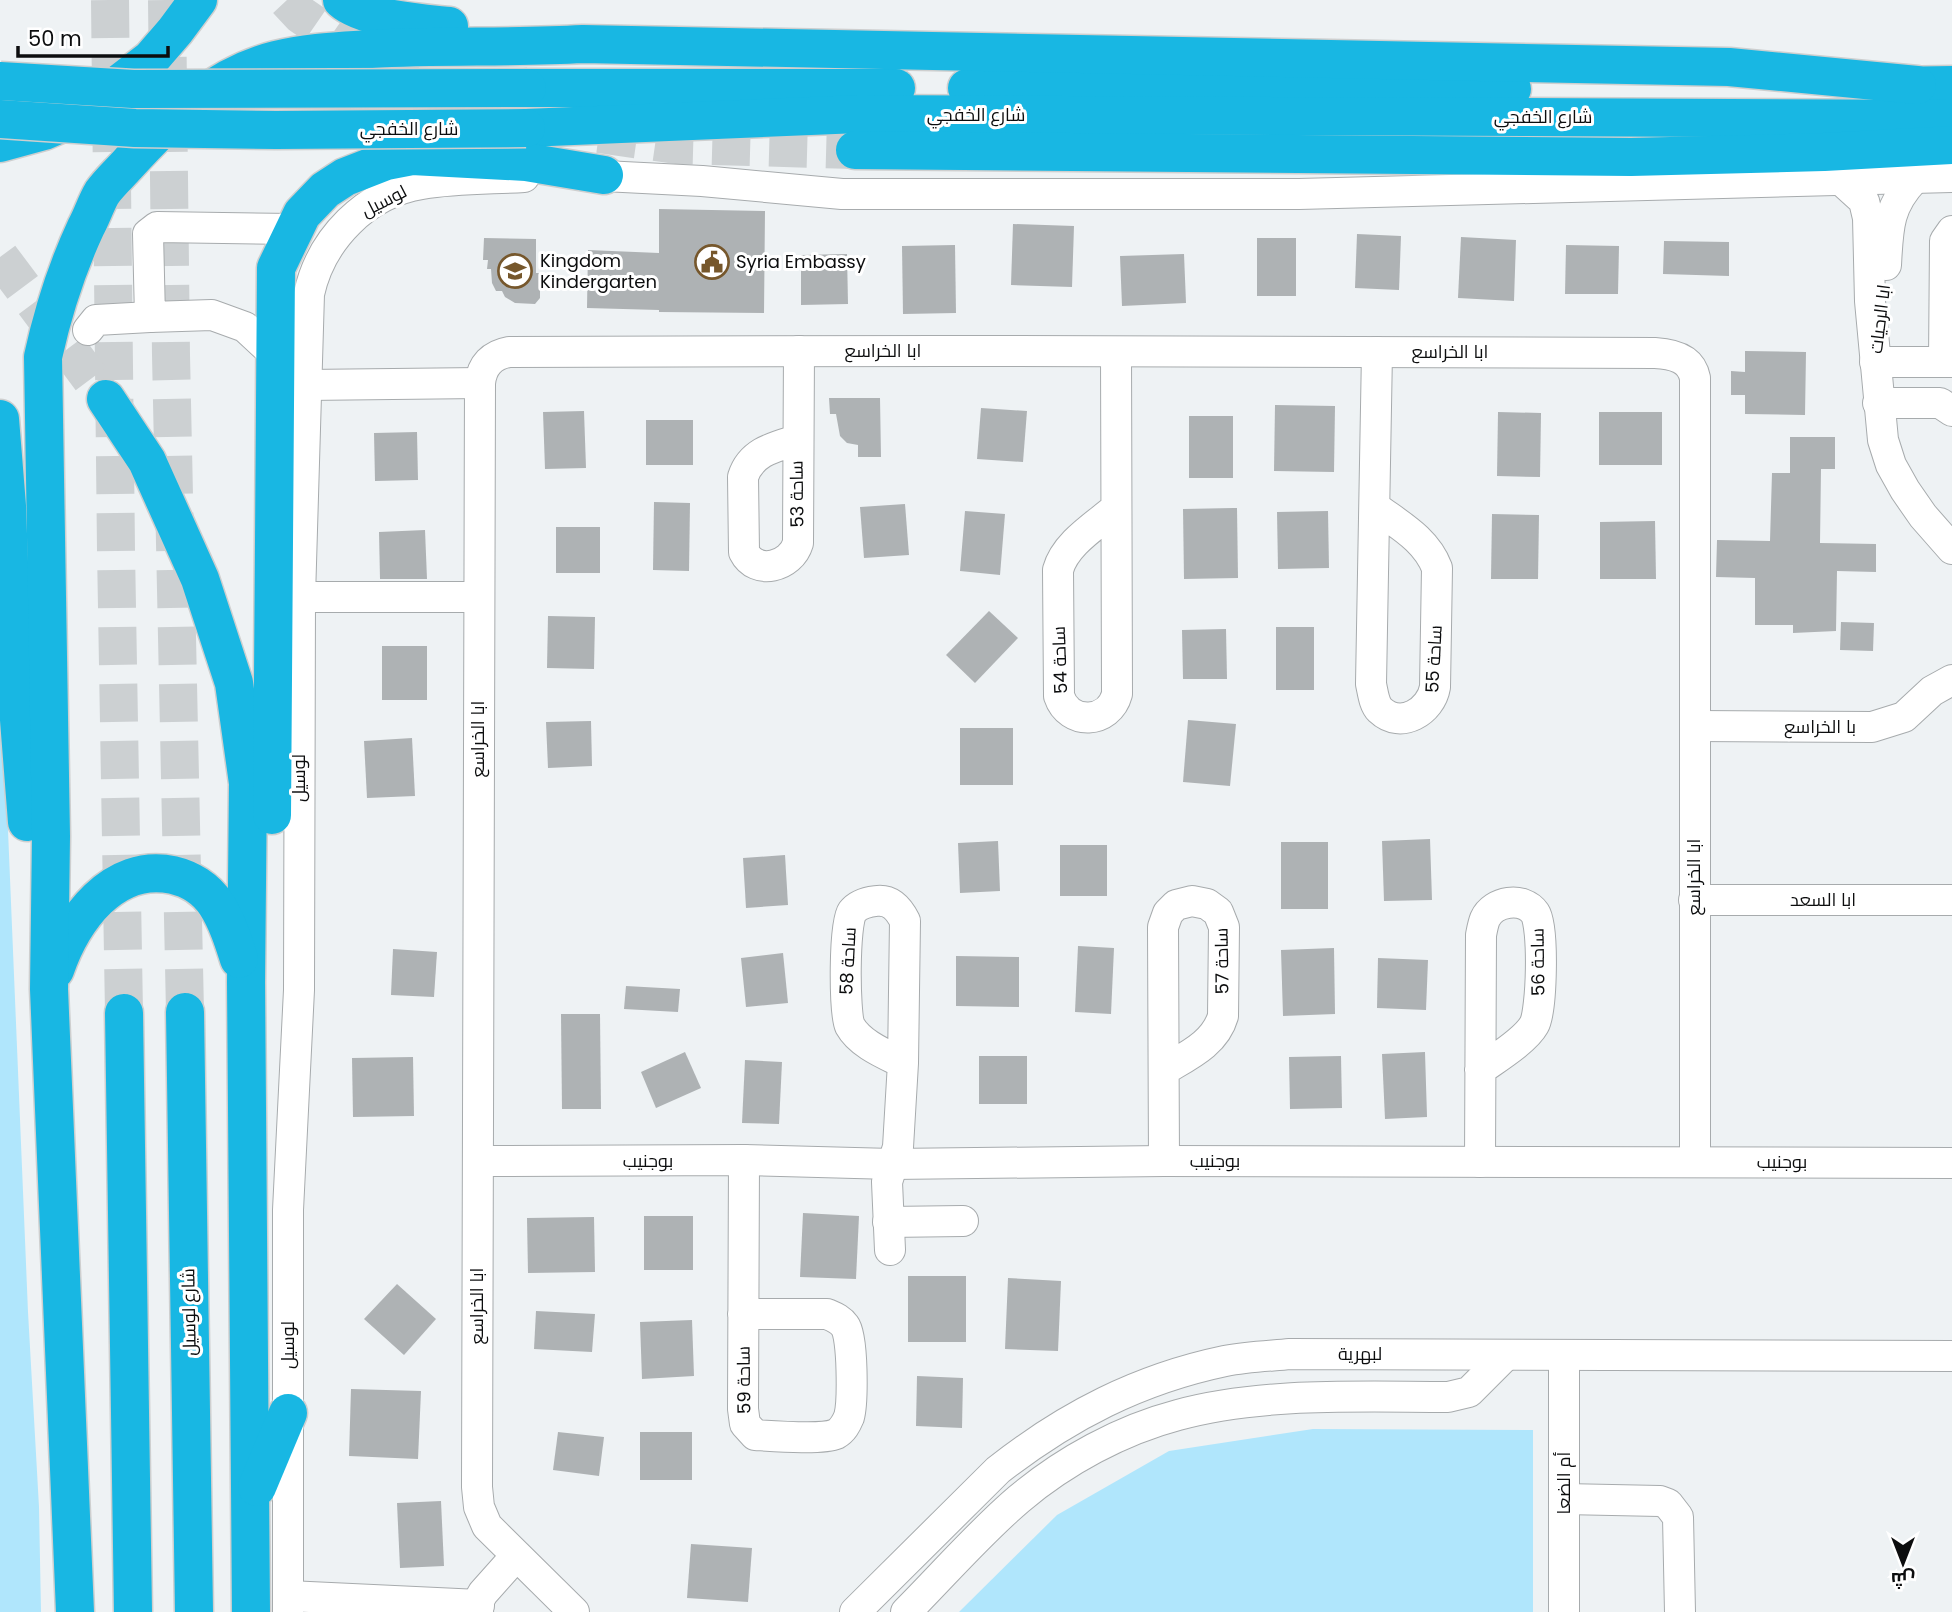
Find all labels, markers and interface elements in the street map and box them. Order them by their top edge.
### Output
scale bar [18,14,168,58]
text: 50 m [28,24,82,53]
street label: شارع الخفجي [927,102,1025,129]
street label: شارع الخفجي [1494,104,1592,131]
street label: شارع الخفجي [360,116,458,143]
street label: لوسيل [357,178,411,223]
public building icon: Syria Embassy [693,243,731,281]
place label: Kingdom Kindergarten [540,248,657,294]
place label: Syria Embassy [736,249,866,274]
school or university icon: Kingdom Kindergarten [496,252,534,290]
street label: ابا الرحيات [1863,283,1896,355]
street label: ابا الخراسع [845,338,921,363]
street label: ابا الخراسع [1412,339,1488,364]
street label: ساحة 53 [783,460,810,528]
street label: ساحة 55 [1419,624,1448,694]
street label: ساحة 54 [1046,626,1073,694]
street label: ابا الخراسع [465,701,490,777]
street label: با الخراسع [1784,714,1856,739]
street label: لوسيل [286,754,311,802]
street label: ابا الخراسع [1681,839,1706,915]
street label: ابا السعد [1790,887,1856,912]
street label: ساحة 58 [833,926,862,996]
street label: ساحة 57 [1208,928,1235,994]
street label: ساحة 56 [1524,928,1551,996]
street label: بوجنيب [623,1148,673,1173]
street label: بوجنيب [1190,1148,1240,1173]
street label: بوجنيب [1757,1149,1807,1174]
street label: شارع لوسيل [175,1268,202,1356]
street label: ابا الخراسع [464,1268,489,1344]
street label: لوسيل [275,1321,300,1369]
street label: لبهرية [1338,1341,1382,1366]
street label: ساحة 59 [730,1346,757,1414]
street label: أم الضعا [1551,1451,1576,1514]
north arrow [1868,1528,1938,1598]
text: ش [1891,1566,1915,1593]

